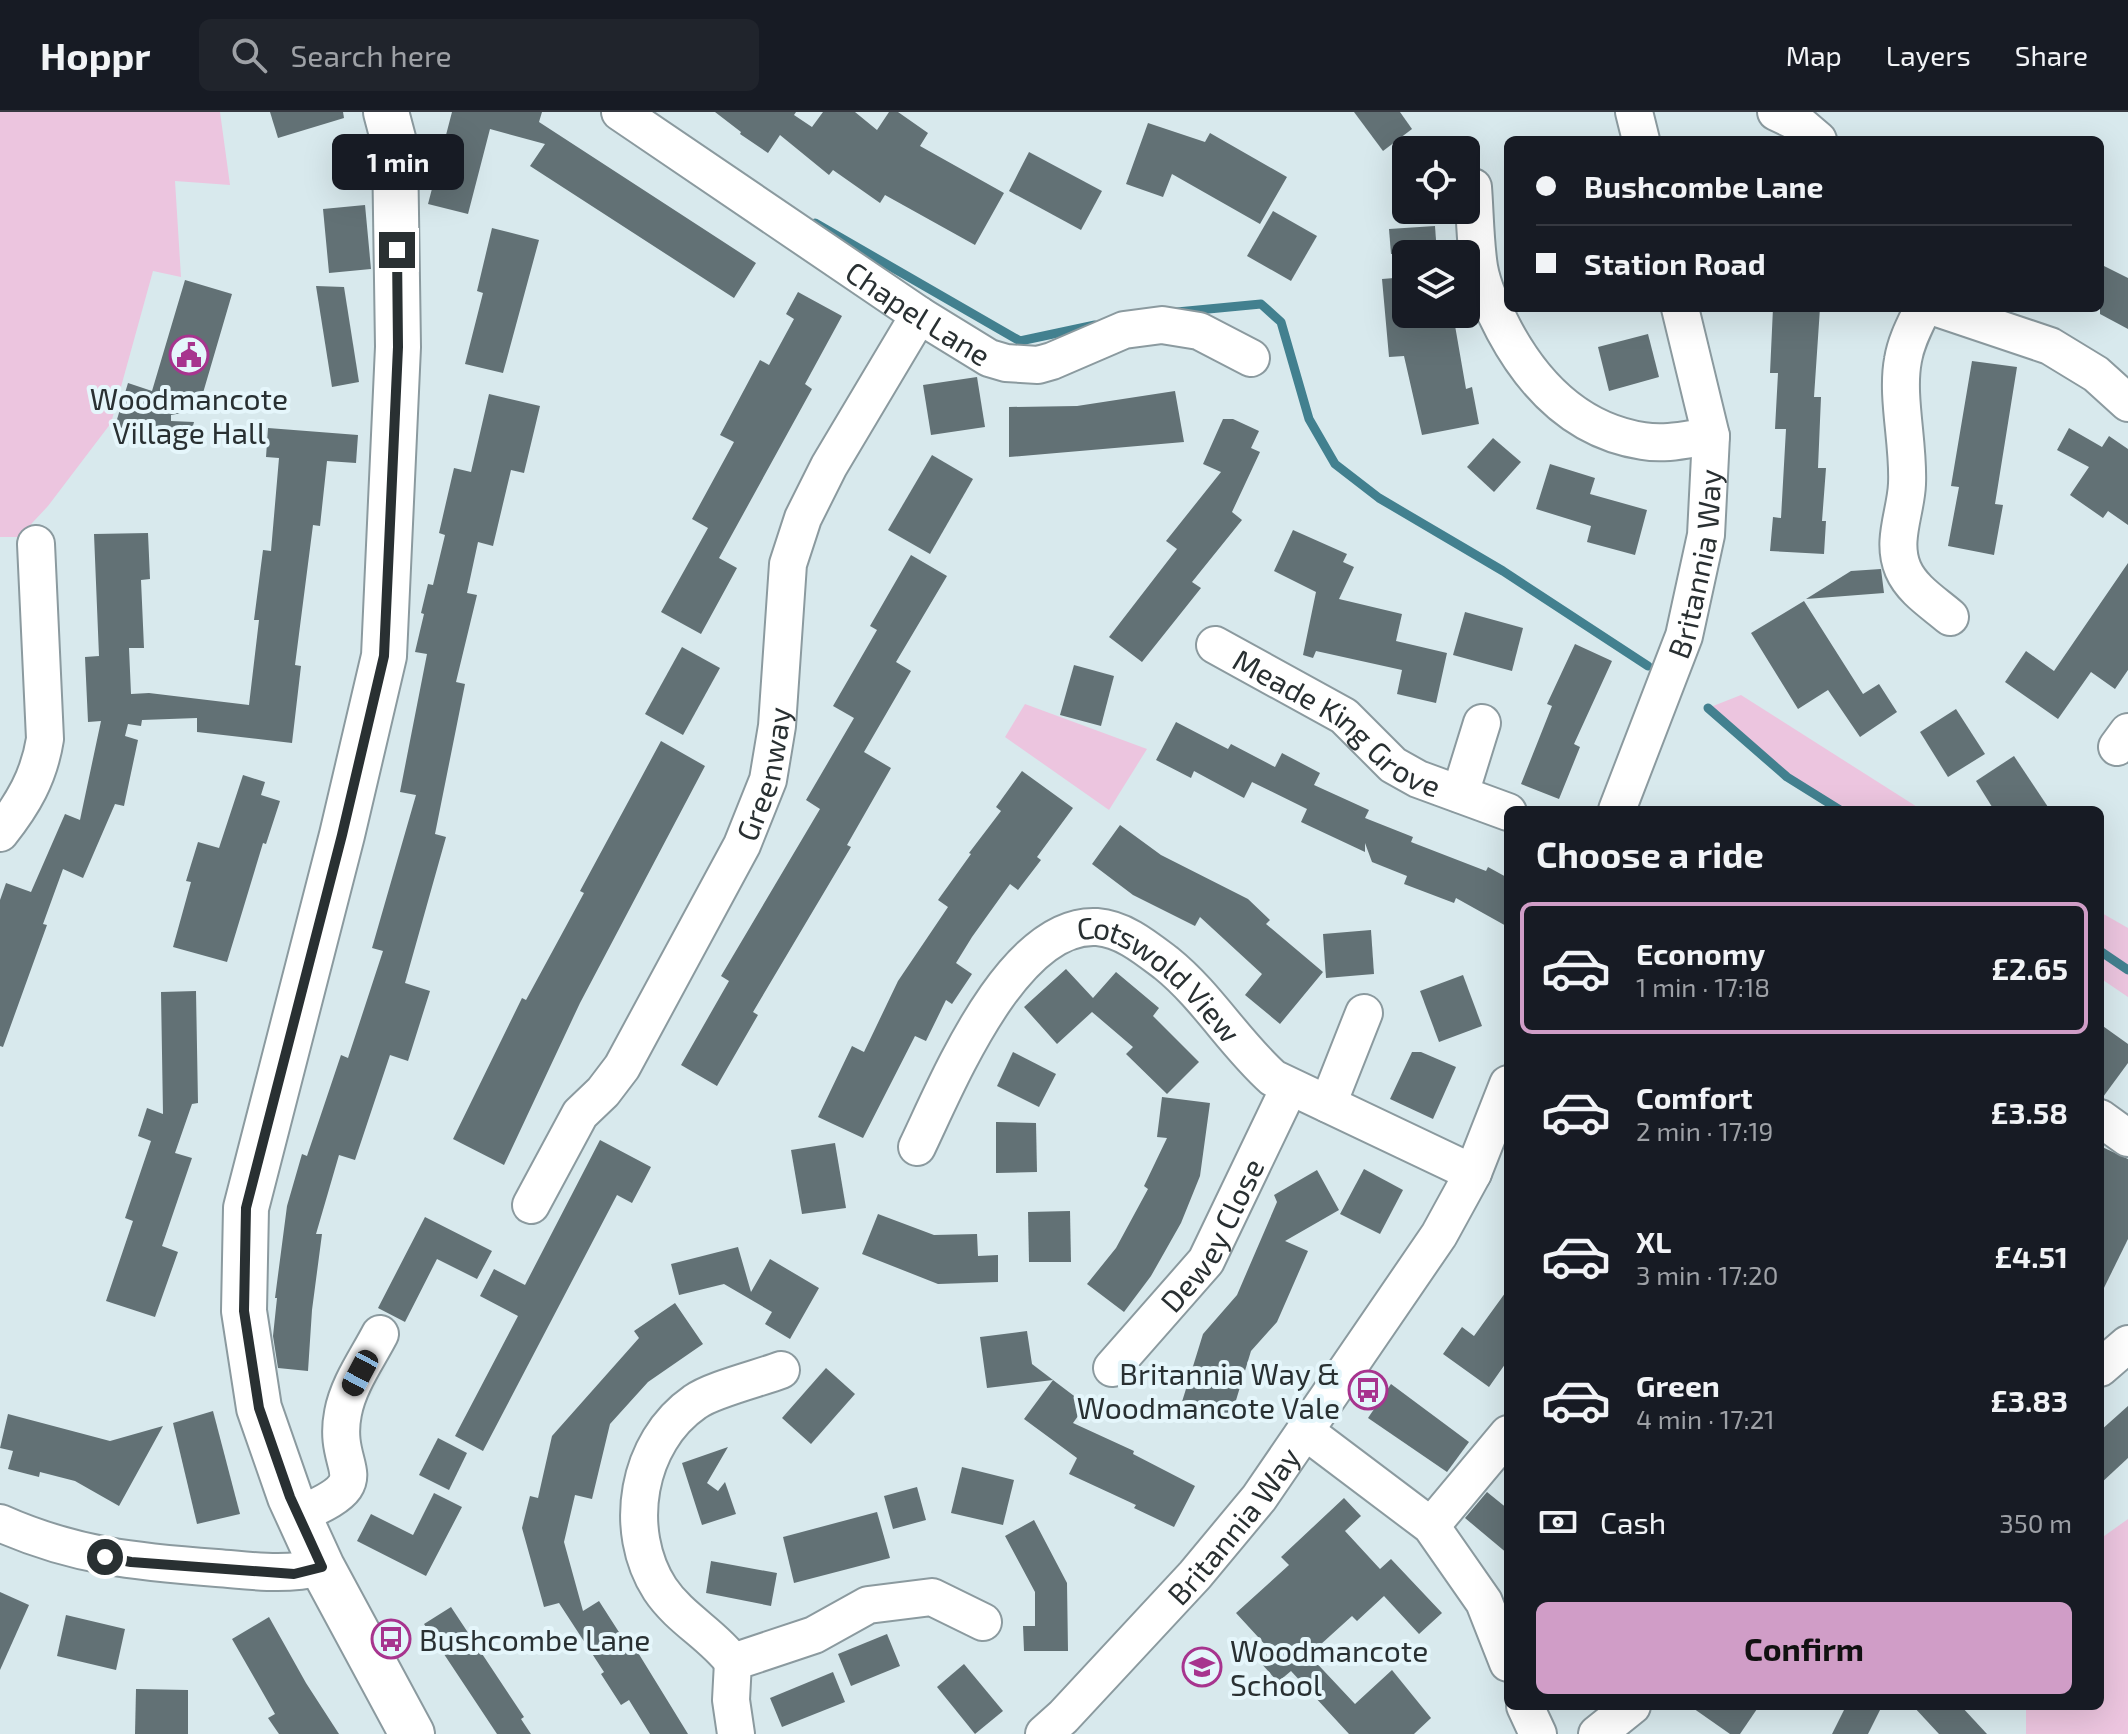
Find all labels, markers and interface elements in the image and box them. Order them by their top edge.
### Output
search box [199,19,759,91]
text: Hoppr [40,32,151,78]
icon: search [227,33,271,77]
text: Search here [291,37,452,73]
text: Map [1786,38,1842,72]
text: Layers [1886,38,1971,72]
text: Share [2015,38,2088,72]
callout: 1 min [331,134,463,190]
map controls [1392,136,1480,328]
button: locate [1392,136,1480,224]
text: 1 min [367,146,429,177]
text: Bushcombe Lane [1584,168,1824,204]
route end [379,232,415,268]
button: layers [1392,240,1480,328]
text: Station Road [1584,245,1766,281]
street label: Chapel Lane [840,253,997,373]
public building icon: Woodmancote Village Hall [168,334,210,376]
place label: Woodmancote Village Hall [90,380,288,450]
street label: Britannia Way [1659,468,1727,663]
street label: Meade King Grove [1227,641,1446,804]
street label: Greenway [728,706,796,846]
text: Choose a ride [1536,832,1764,875]
street label: Cotswold View [1075,908,1249,1049]
icon: car [1540,932,1612,1004]
text: Economy [1636,935,1765,971]
text: £2.65 [1991,950,2068,986]
text: 1 min · 17:18 [1636,971,1770,1002]
icon: car [1540,1076,1612,1148]
text: Comfort [1636,1079,1753,1115]
text: £3.58 [1991,1094,2068,1130]
text: 2 min · 17:19 [1636,1115,1774,1146]
street label: Dewey Close [1152,1152,1271,1319]
icon: car [1540,1220,1612,1292]
text: XL [1636,1223,1671,1259]
text: £4.51 [1994,1238,2068,1274]
text: 3 min · 17:20 [1636,1259,1778,1290]
car [338,1346,382,1400]
place label: Britannia Way & Woodmancote Vale [1077,1355,1340,1425]
icon: car [1540,1364,1612,1436]
text: Green [1636,1367,1720,1403]
bus stop icon: Britannia Way & Woodmancote Vale [1347,1369,1389,1411]
text: £3.83 [1990,1382,2068,1418]
text: 4 min · 17:21 [1636,1403,1775,1434]
street label: Britannia Way [1159,1440,1307,1612]
icon: cash [1536,1500,1580,1544]
text: Cash [1600,1504,1666,1540]
text: 350 m [1999,1507,2072,1538]
route start [87,1539,123,1575]
button: Confirm [1536,1602,2072,1694]
bus stop icon: Bushcombe Lane [370,1618,412,1660]
place label: Bushcombe Lane [419,1621,650,1657]
place label: Woodmancote School [1230,1632,1428,1702]
school or university icon: Woodmancote School [1181,1646,1223,1688]

